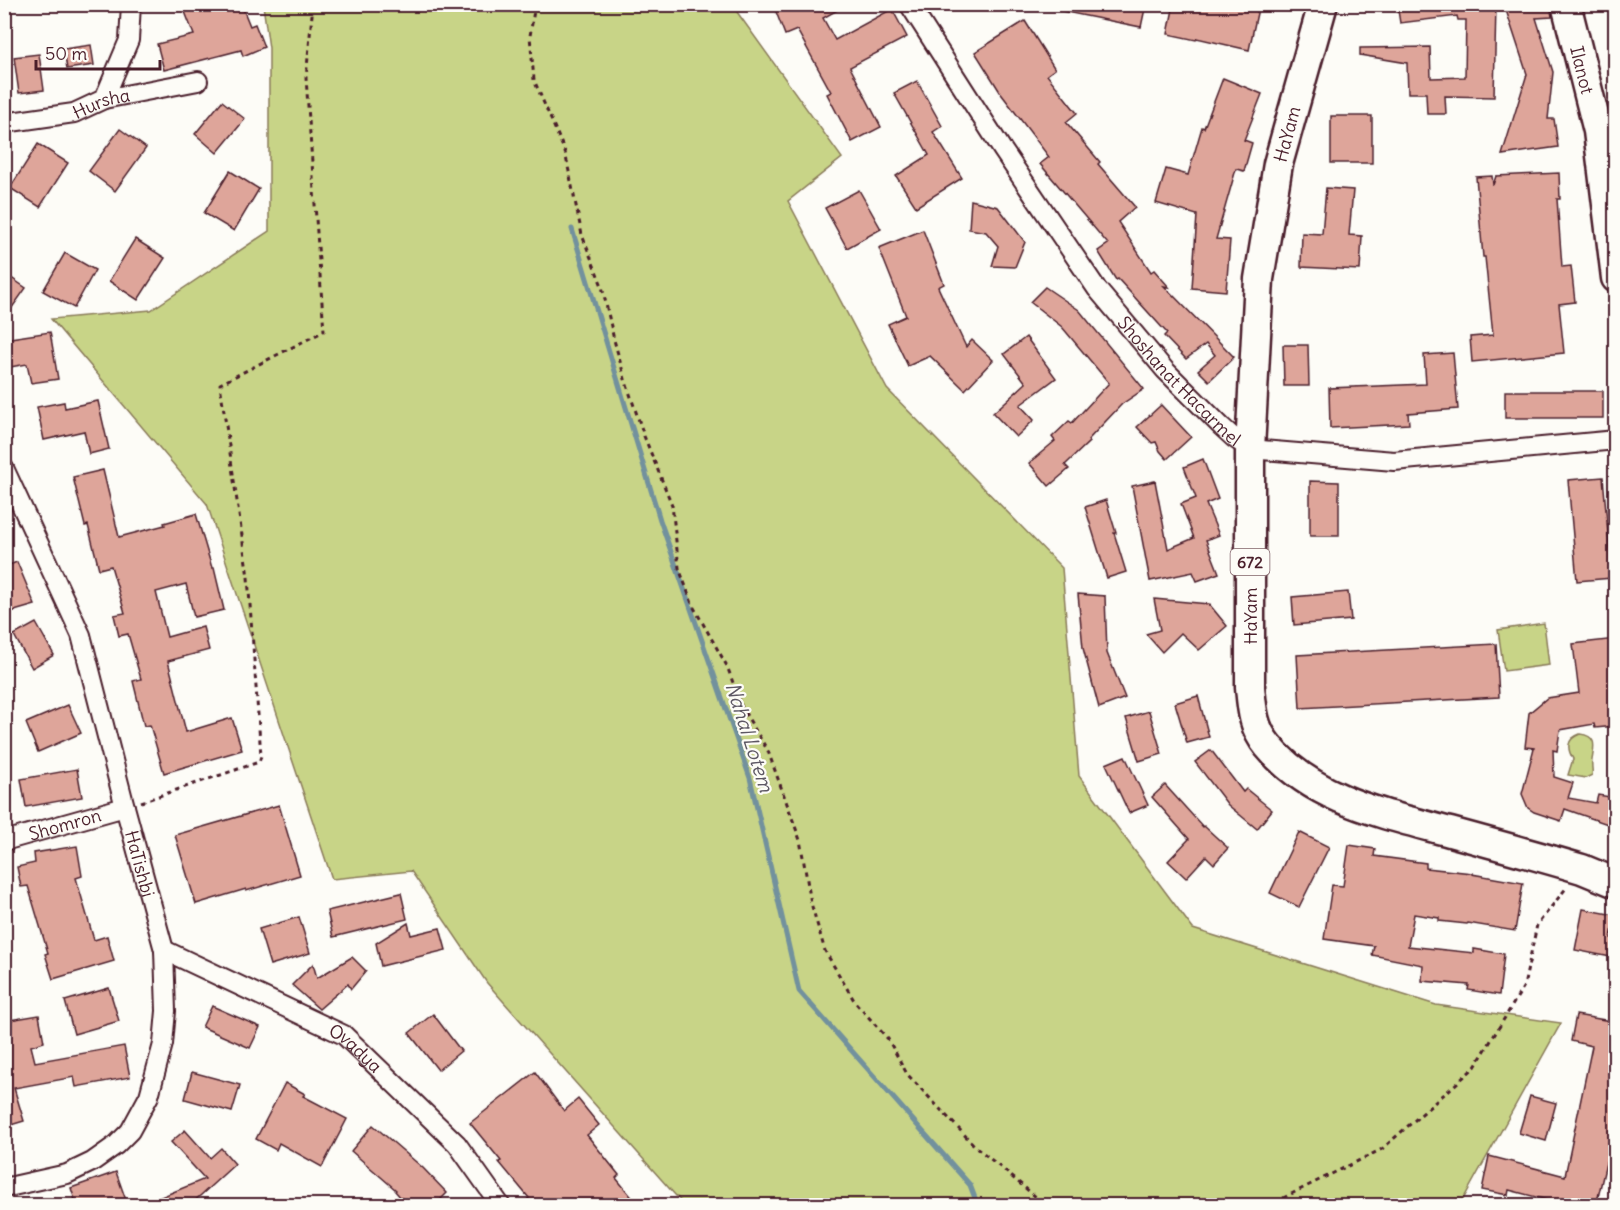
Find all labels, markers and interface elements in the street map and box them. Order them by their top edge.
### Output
scale bar [36,33,160,71]
text: 50 m [45,42,87,65]
street label: Ilanot [1566,44,1600,96]
street label: Hursha [69,83,132,124]
street label: HaYam [1269,103,1306,164]
street label: Shoshanat Hacarmel [1113,311,1245,451]
road number: 672 [1230,549,1270,575]
street label: HaYam [1239,587,1262,644]
water label: Nahal Lotem [721,679,780,795]
street label: Shomron [26,803,103,845]
street label: HaTishbi [120,828,160,899]
street label: Ovadya [326,1018,387,1077]

